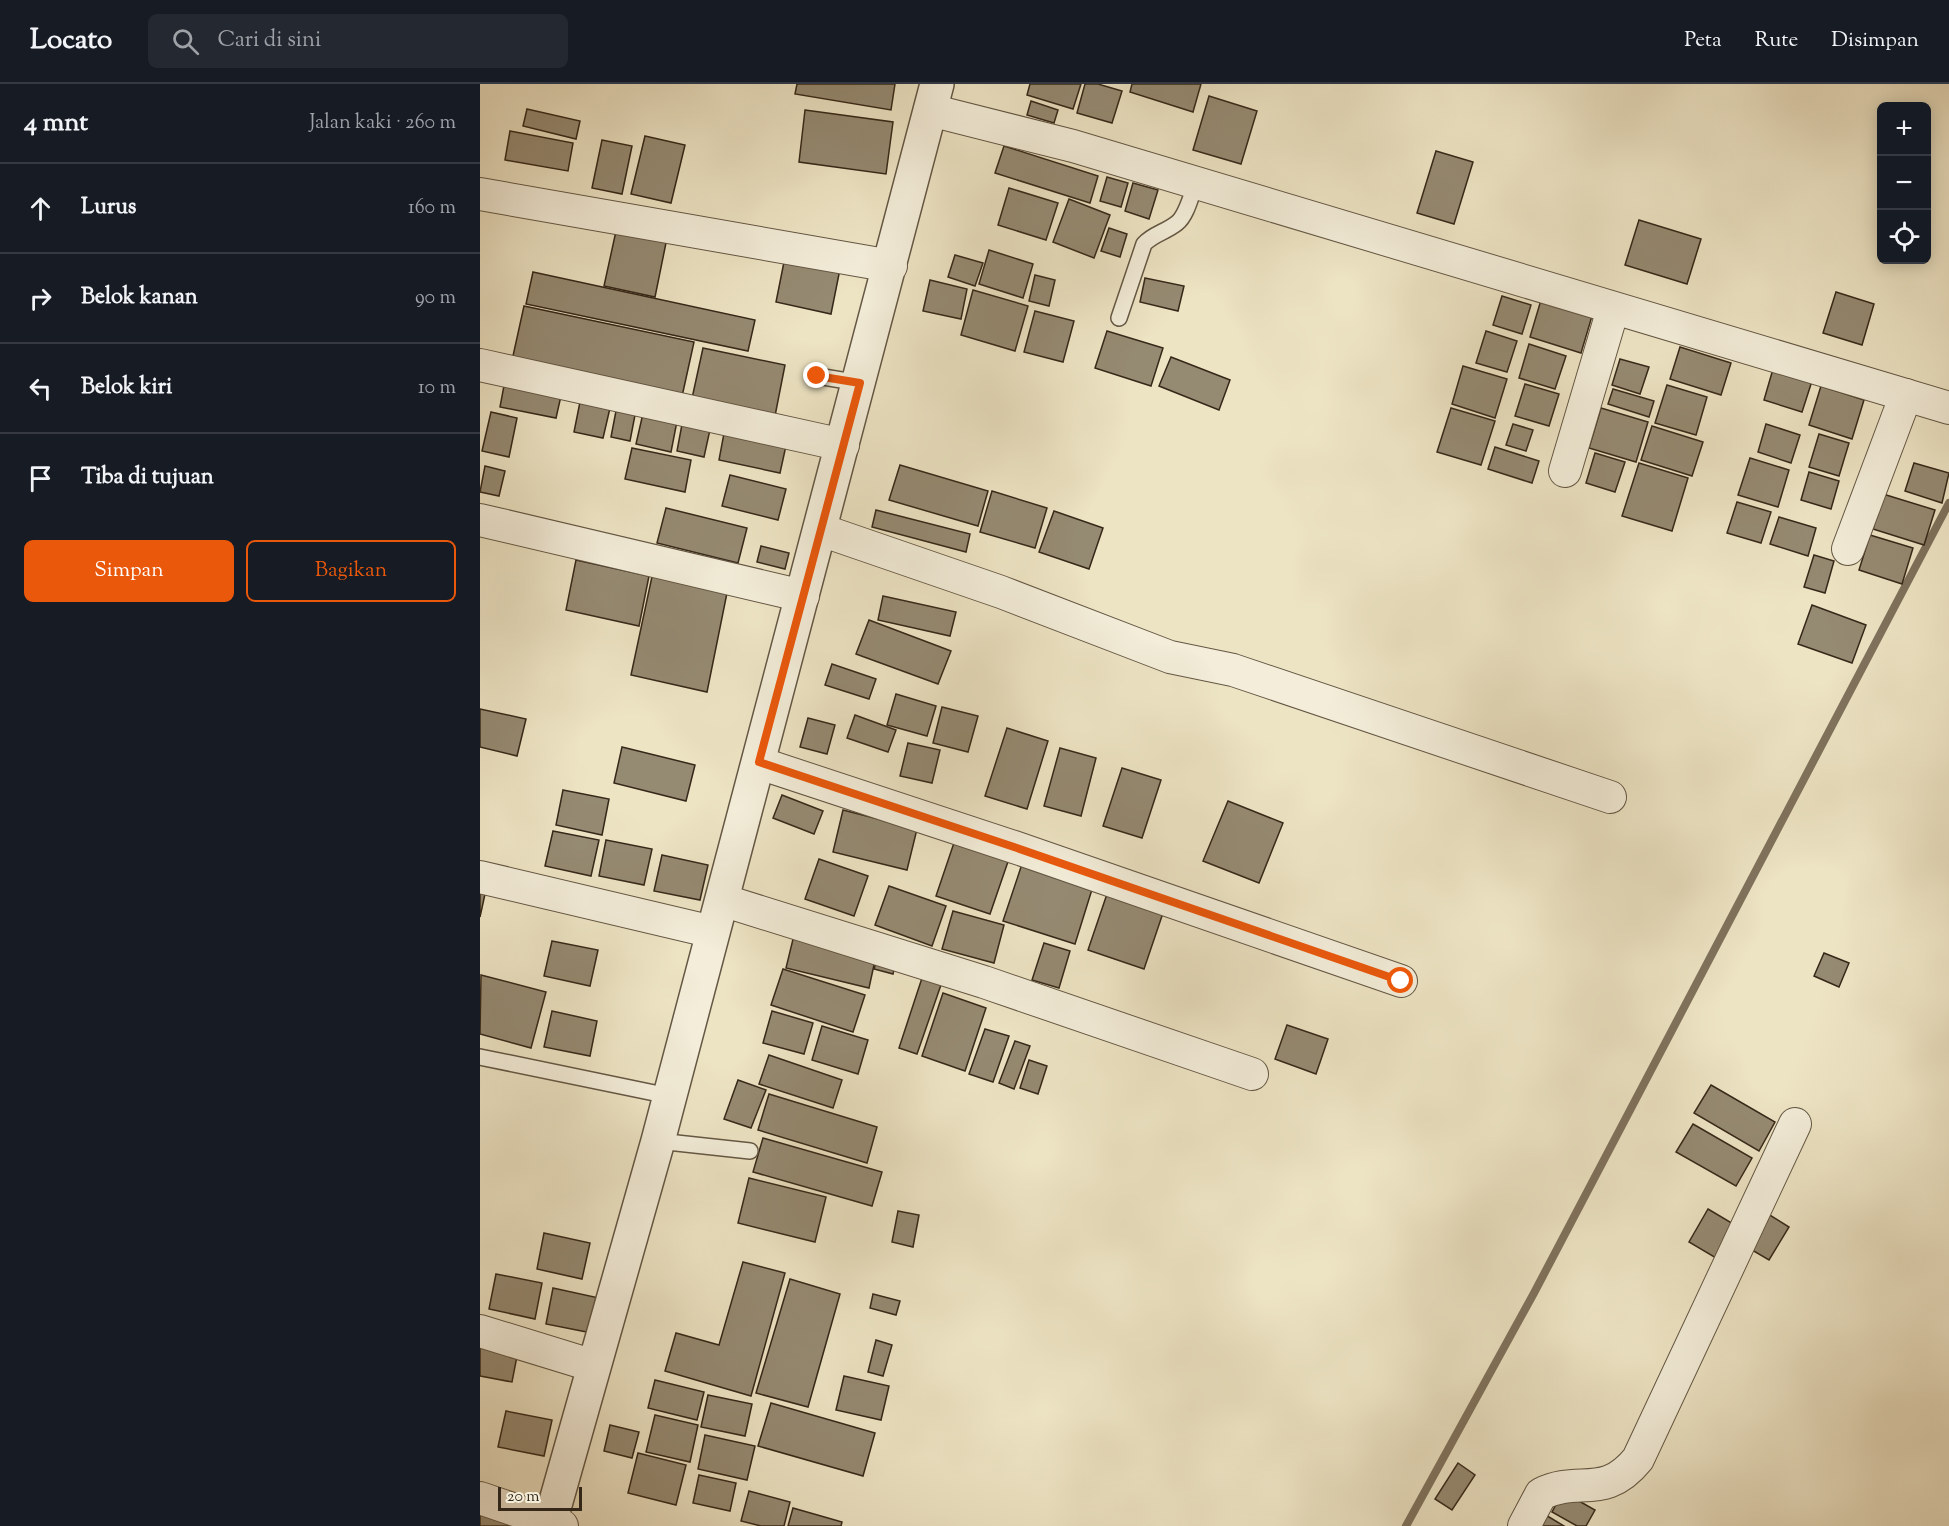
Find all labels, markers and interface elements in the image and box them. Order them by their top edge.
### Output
search box [148,14,568,68]
text: Locato [30,21,112,61]
icon: search [169,25,202,58]
text: Cari di sini [217,25,321,57]
text: Peta [1684,26,1722,56]
text: Rute [1755,26,1798,56]
text: Disimpan [1831,26,1919,56]
map controls [1877,102,1931,264]
button: + [1877,102,1931,156]
text: 4 mnt [24,105,88,142]
text: Jalan kaki · 260 m [309,109,456,138]
button: − [1877,156,1931,210]
icon: ahead [24,192,57,225]
text: Lurus [81,192,137,224]
text: 160 m [408,194,456,223]
button: locate [1877,210,1931,264]
icon: right [24,282,57,315]
text: Belok kanan [81,282,198,314]
text: 90 m [415,284,456,313]
route end [803,362,829,388]
icon: left [24,372,57,405]
text: Belok kiri [81,372,172,404]
text: 10 m [418,374,456,403]
icon: arrive [24,462,57,495]
text: Tiba di tujuan [81,462,214,494]
button: Simpan [24,540,234,602]
button: Bagikan [246,540,456,602]
route start [1387,967,1413,993]
scale bar [498,1484,582,1512]
text: 20 m [507,1486,540,1509]

